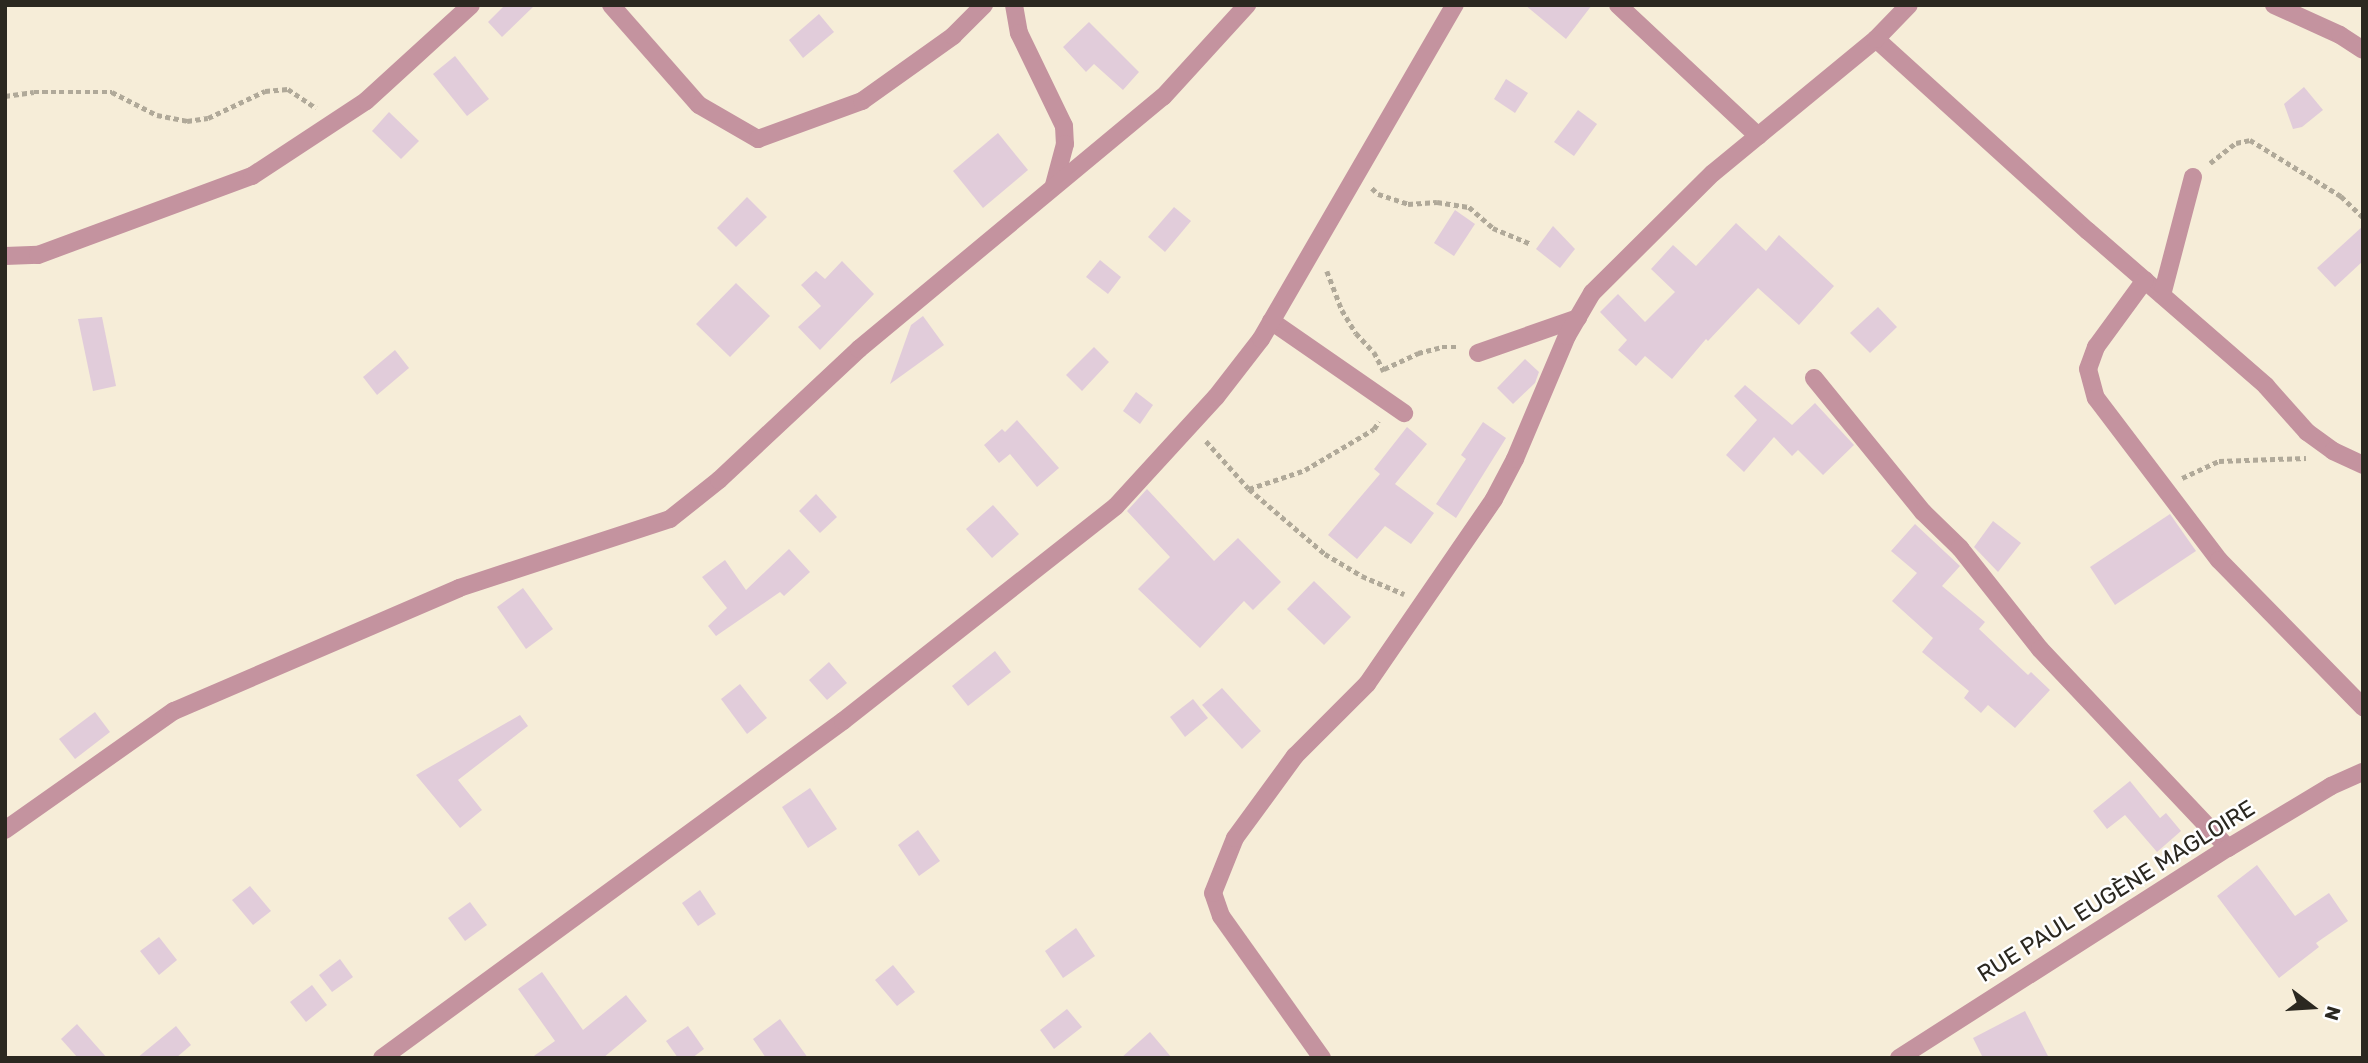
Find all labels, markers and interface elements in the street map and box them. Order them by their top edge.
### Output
street label: RUE PAUL EUGÈNE MAGLOIRE [1972,794,2260,988]
north arrow [2277,972,2347,1042]
text: N [2320,1003,2346,1023]

